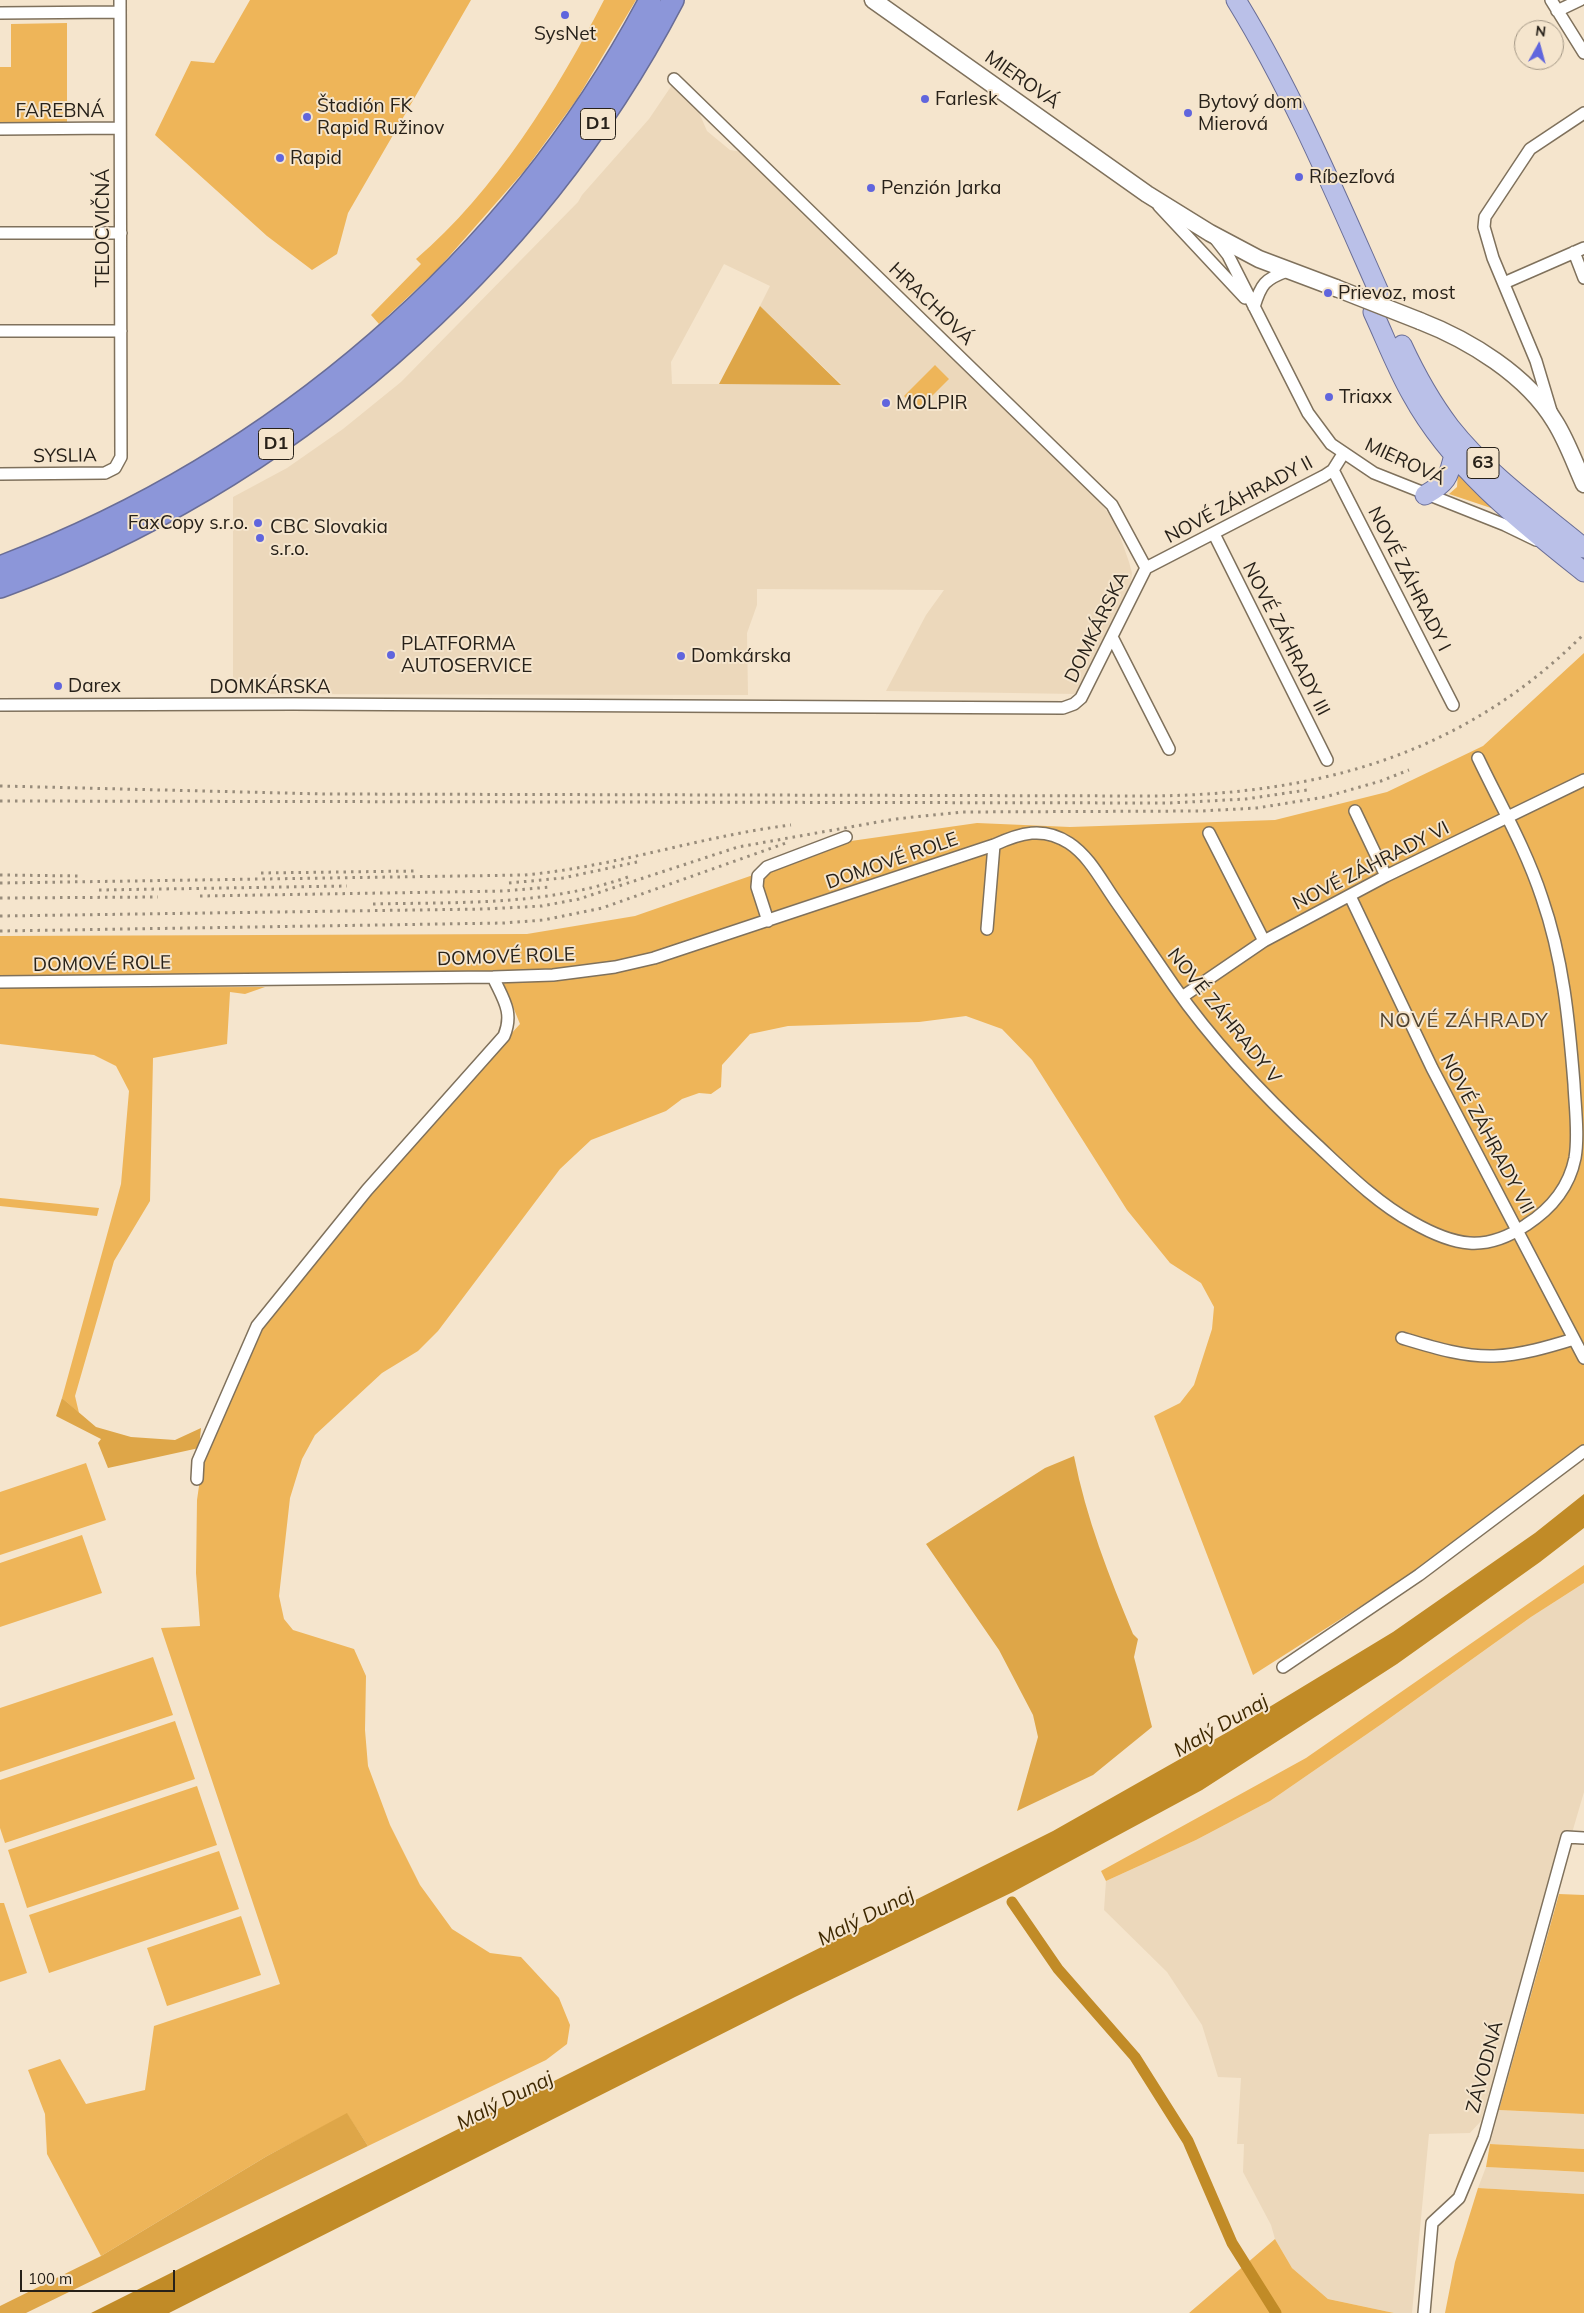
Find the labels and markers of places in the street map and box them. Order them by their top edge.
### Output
marker: SysNet [559,9,571,21]
place label: SysNet [534,23,596,45]
place label: Farlesk [935,88,998,110]
place label: Bytový dom Mierová [1198,91,1303,135]
marker: Farlesk [919,93,931,105]
place label: Štadión FK Rapid Ružinov [317,95,444,139]
marker: Bytový dom Mierová [1182,107,1194,119]
marker: Štadión FK Rapid Ružinov [301,111,313,123]
place label: Rapid [290,147,342,169]
marker: Rapid [274,152,286,164]
place label: Ríbezľová [1309,166,1395,188]
marker: Ríbezľová [1293,171,1305,183]
place label: Penzión Jarka [881,177,1001,199]
marker: Penzión Jarka [865,182,877,194]
place label: Prievoz, most [1338,282,1455,304]
marker: Prievoz, most [1322,287,1334,299]
place label: Triaxx [1339,386,1392,408]
marker: Triaxx [1323,391,1335,403]
place label: MOLPIR [896,392,968,414]
marker: MOLPIR [880,397,892,409]
place label: FaxCopy s.r.o. [128,512,248,534]
place label: CBC Slovakia s.r.o. [270,516,388,560]
marker: FaxCopy s.r.o. [252,517,264,529]
marker: CBC Slovakia s.r.o. [254,532,266,544]
place label: PLATFORMA AUTOSERVICE [401,633,532,677]
place label: Domkárska [691,645,791,667]
marker: PLATFORMA AUTOSERVICE [385,649,397,661]
marker: Domkárska [675,650,687,662]
place label: Darex [68,675,121,697]
marker: Darex [52,680,64,692]

